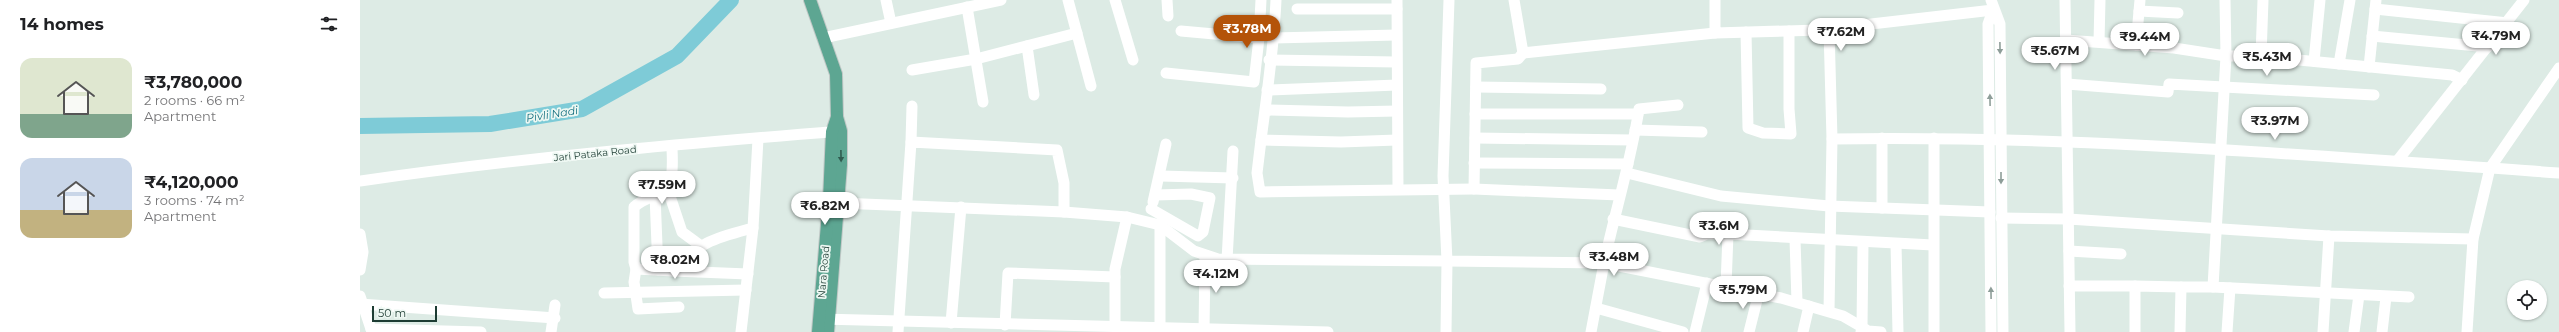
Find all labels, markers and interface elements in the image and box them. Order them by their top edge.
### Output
icon: filters [318,13,340,35]
text: 14 homes [20,14,104,34]
pin: ₹3.78M [1214,15,1280,49]
pin: ₹7.62M [1808,18,1874,52]
text: ₹3.78M [1222,20,1272,36]
pin: ₹4.79M [2463,22,2529,56]
text: ₹7.62M [1817,23,1865,39]
pin: ₹9.44M [2112,23,2178,57]
text: ₹4.79M [2471,27,2521,43]
text: ₹9.44M [2119,28,2171,44]
pin: ₹5.67M [2022,37,2088,71]
one-way arrow [1997,42,2003,55]
text: ₹5.67M [2030,42,2080,58]
pin: ₹5.43M [2234,43,2300,77]
text: ₹5.43M [2242,48,2292,64]
text: ₹3,780,000 [144,72,242,92]
icon: home [52,74,100,122]
text: 2 rooms · 66 m² [144,92,245,108]
one-way arrow [1987,93,1993,106]
water label: Pivli Nadi [525,103,579,125]
pin: ₹3.97M [2242,107,2308,141]
text: Apartment [144,108,216,124]
text: ₹3.97M [2250,112,2300,128]
street label: Jari Pataka Road [552,143,637,164]
one-way arrow [838,150,844,163]
pin: ₹7.59M [629,171,695,205]
text: ₹4,120,000 [144,172,239,192]
one-way arrow [1998,172,2005,184]
icon: home [52,174,100,222]
text: ₹7.59M [638,176,686,192]
text: 3 rooms · 74 m² [144,192,245,208]
pin: ₹6.82M [792,192,858,226]
text: ₹6.82M [800,197,850,213]
text: Apartment [144,208,216,224]
pin: ₹3.6M [1691,212,1747,246]
text: ₹3.6M [1698,217,1740,233]
pin: ₹3.48M [1581,243,1647,277]
street label: Nara Road [815,245,832,299]
pin: ₹8.02M [642,246,708,280]
text: ₹3.48M [1589,248,1639,264]
text: ₹8.02M [650,251,700,267]
pin: ₹4.12M [1183,260,1249,294]
text: ₹4.12M [1193,265,1239,281]
pin: ₹5.79M [1710,276,1776,310]
map controls [2507,280,2547,320]
button: locate [2507,280,2547,320]
text: ₹5.79M [1718,281,1768,297]
one-way arrow [1988,286,1994,299]
scale bar [372,304,437,323]
text: 50 m [378,306,406,320]

